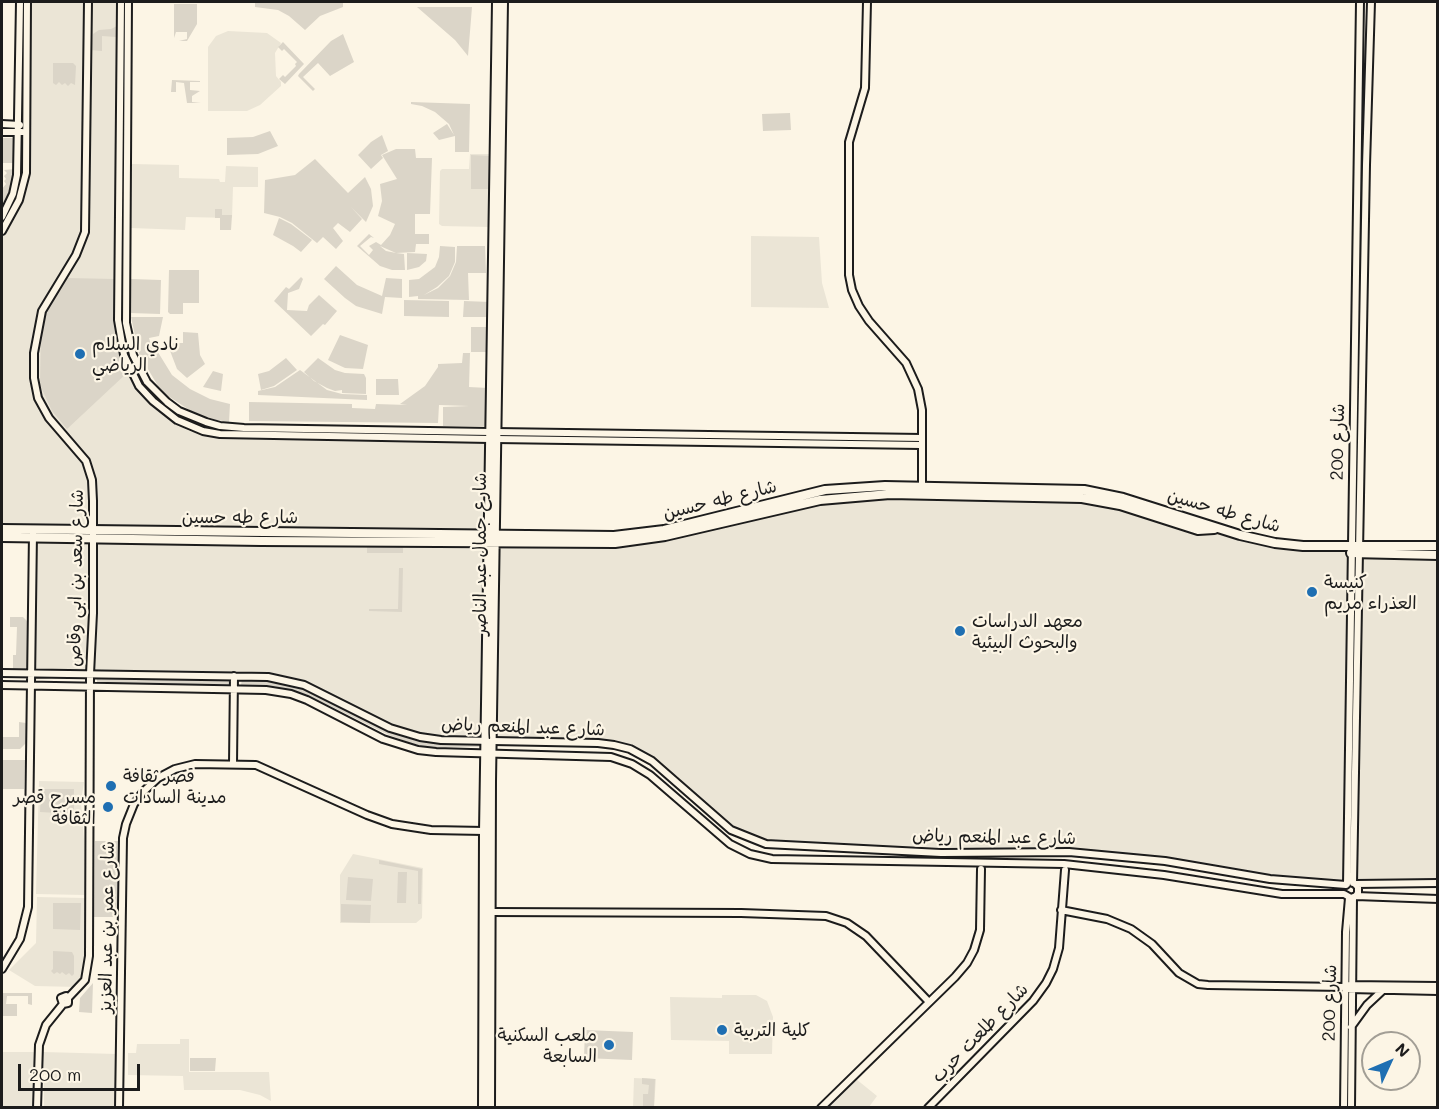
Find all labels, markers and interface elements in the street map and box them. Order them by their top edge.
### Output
place label: نادي السلام الرياضي [92,333,178,376]
marker: نادي السلام الرياضي [73,347,87,361]
street label: شارع 200 [1327,403,1349,481]
street label: شارع جمال عبد الناصر [469,472,491,636]
street label: شارع طه حسين [661,475,779,525]
street label: شارع طه حسين [1165,485,1283,537]
street label: شارع سعد بن ابى وقاص [64,489,88,667]
street label: شارع طه حسين [182,506,298,528]
place label: كنيسة العذراء مريم [1324,571,1417,614]
marker: كنيسة العذراء مريم [1305,585,1319,599]
place label: معهد الدراسات والبحوث البيئية [972,610,1083,652]
marker: معهد الدراسات والبحوث البيئية [953,624,967,638]
street label: شارع عبد المنعم رياض [441,713,605,741]
place label: قصر ثقافة مدينة السادات [123,765,227,808]
marker: قصر ثقافة مدينة السادات [104,779,118,793]
place label: مسرح قصر الثقافة [14,786,96,828]
marker: مسرح قصر الثقافة [101,800,115,814]
street label: شارع عبد المنعم رياض [912,825,1076,849]
street label: شارع عمر بن عبد العزيز [95,841,119,1013]
street label: شارع 200 [1319,964,1341,1042]
street label: شارع طلعت حرب [927,979,1033,1087]
place label: كلية التربية [734,1019,810,1041]
marker: كلية التربية [715,1023,729,1037]
place label: ملعب السكنية السابعة [497,1024,597,1066]
north arrow [1361,1031,1421,1091]
marker: ملعب السكنية السابعة [602,1038,616,1052]
text: N [1391,1038,1415,1061]
scale bar [21,1052,142,1090]
text: 200 m [29,1062,81,1086]

